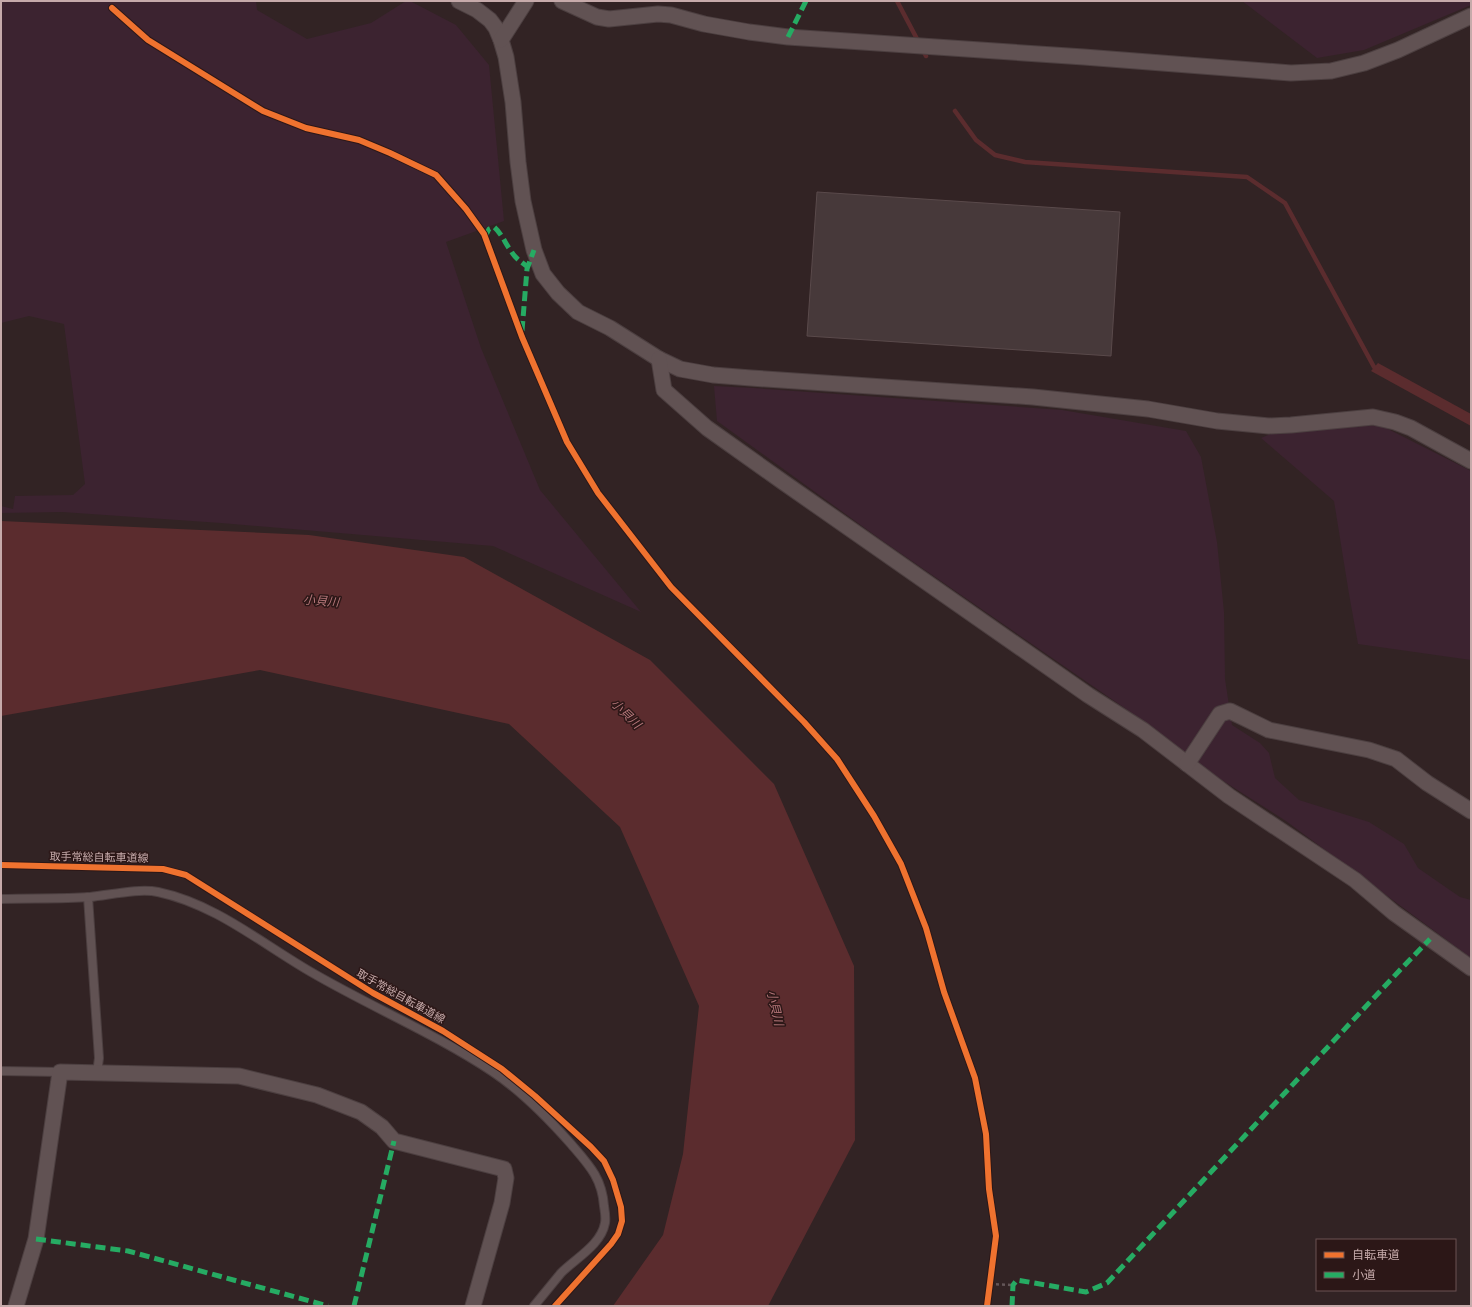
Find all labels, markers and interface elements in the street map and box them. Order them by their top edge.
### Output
water label: 小貝川 [302,590,342,611]
water label: 小貝川 [607,695,647,734]
street label: 取手常総自転車道線 [49,848,149,865]
street label: 取手常総自転車道線 [354,965,448,1026]
water label: 小貝川 [763,988,788,1029]
legend [1316,1239,1456,1291]
text: 自転車道 [1352,1246,1400,1263]
text: 小道 [1352,1266,1376,1283]

